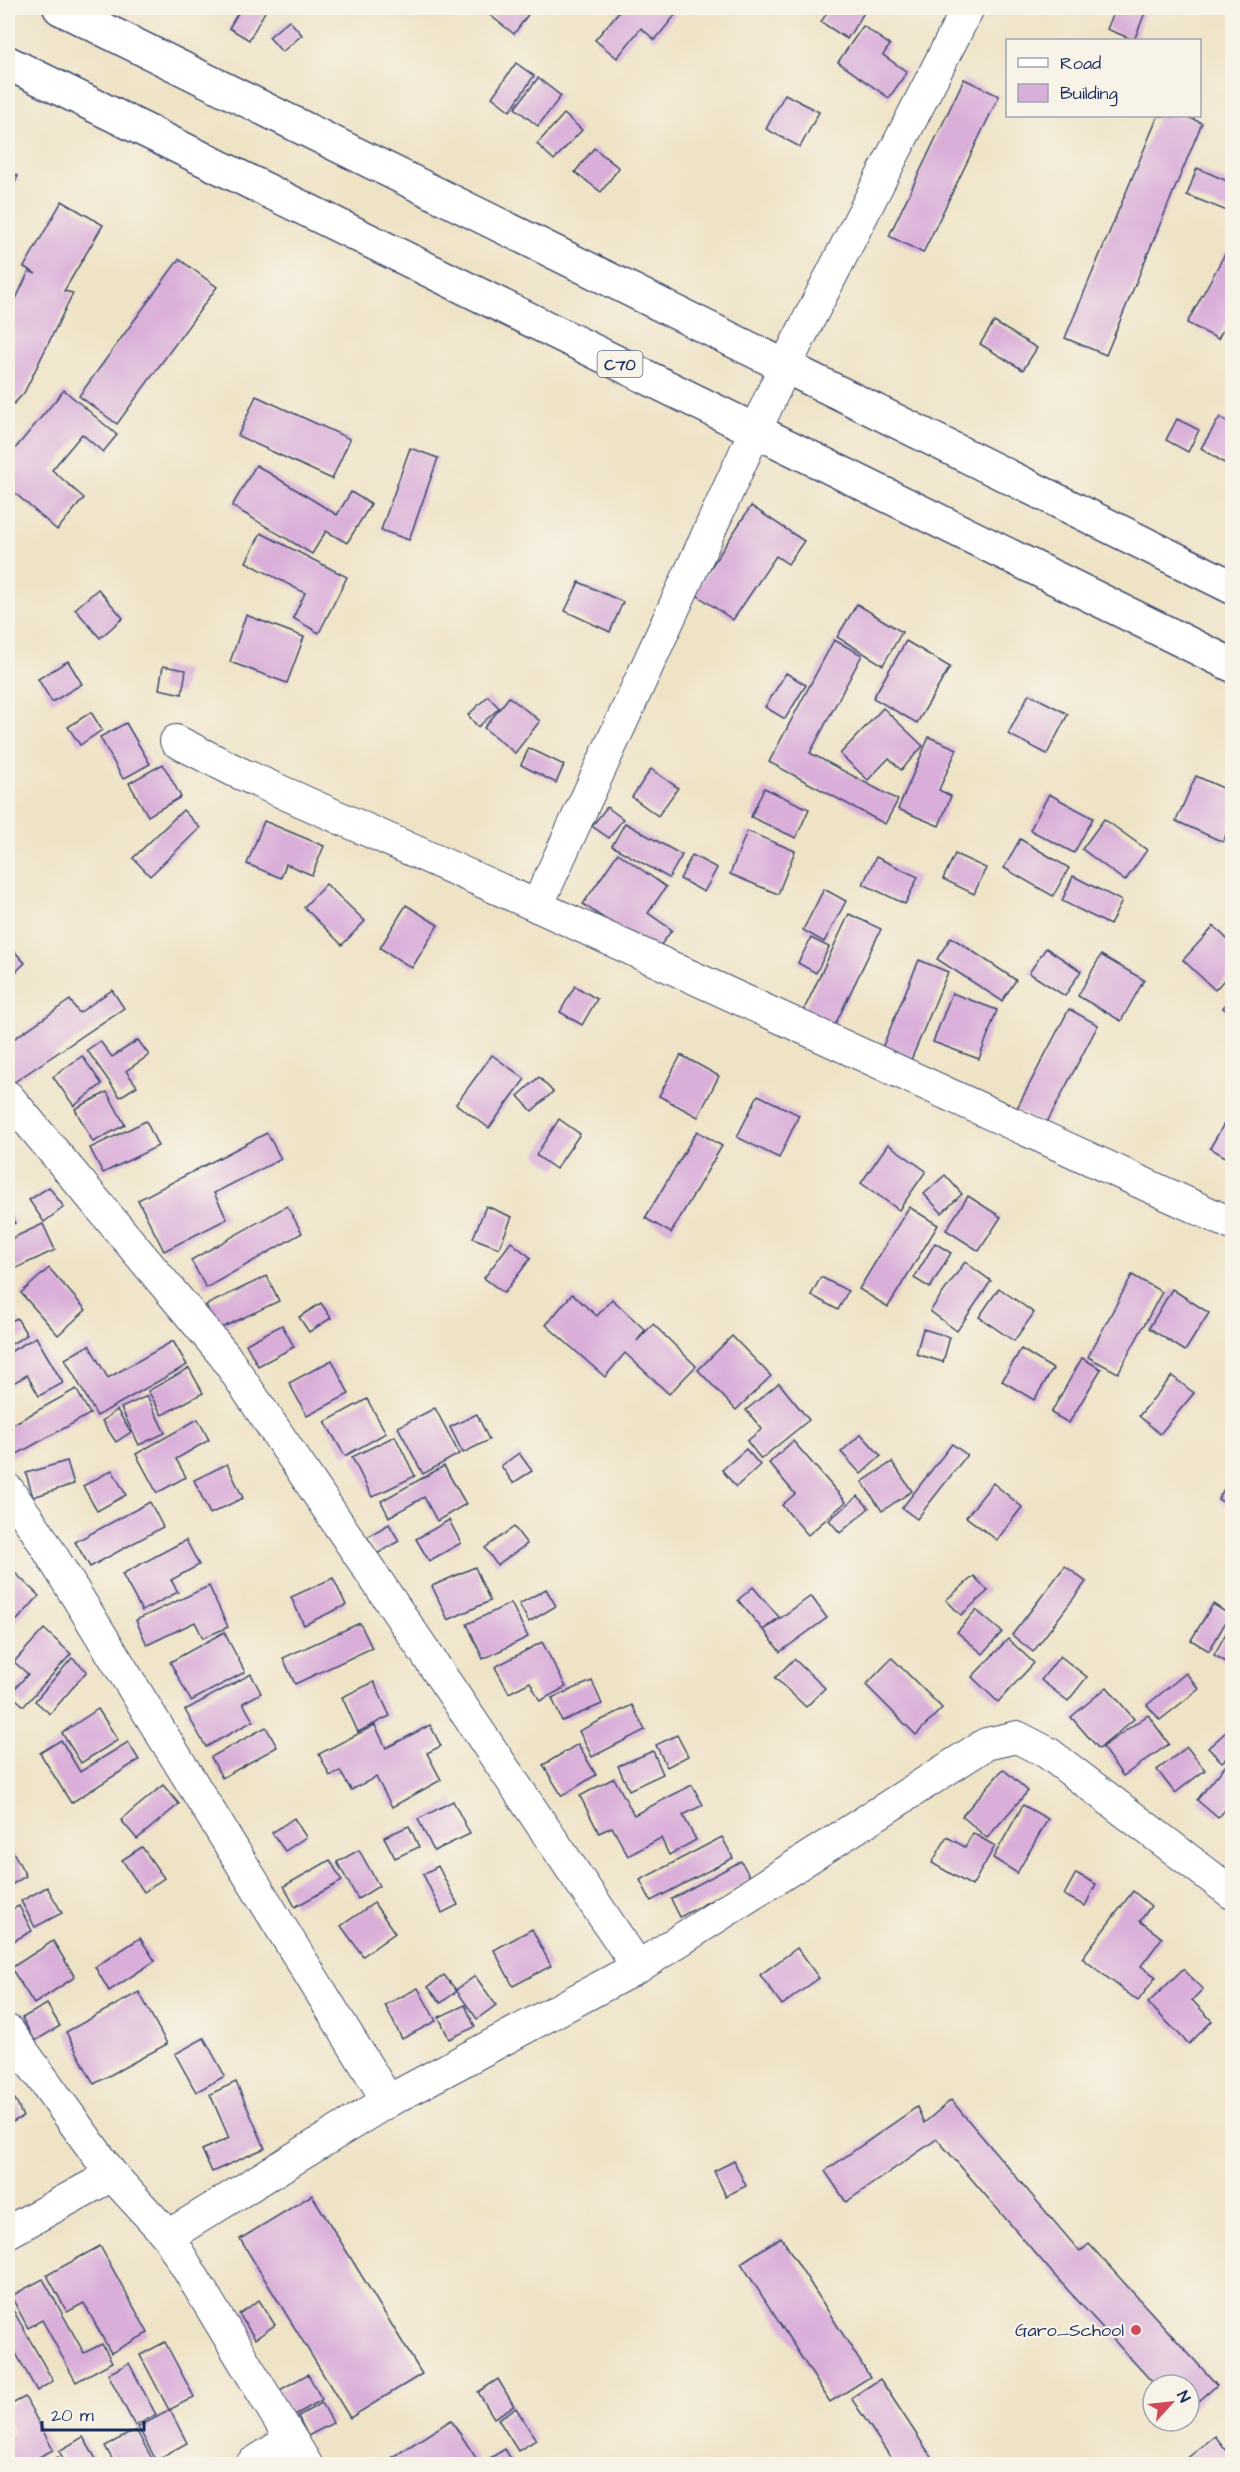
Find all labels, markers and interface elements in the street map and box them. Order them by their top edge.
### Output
legend [1006,39,1201,117]
text: Road [1060,51,1101,76]
text: Building [1060,81,1118,107]
road number: C70 [598,351,642,377]
place label: Garo_School [1015,2318,1124,2343]
marker: Garo_School [1129,2323,1143,2337]
north arrow [1141,2373,1201,2433]
text: N [1171,2387,1196,2406]
scale bar [42,2394,144,2432]
text: 20 m [51,2403,94,2428]

